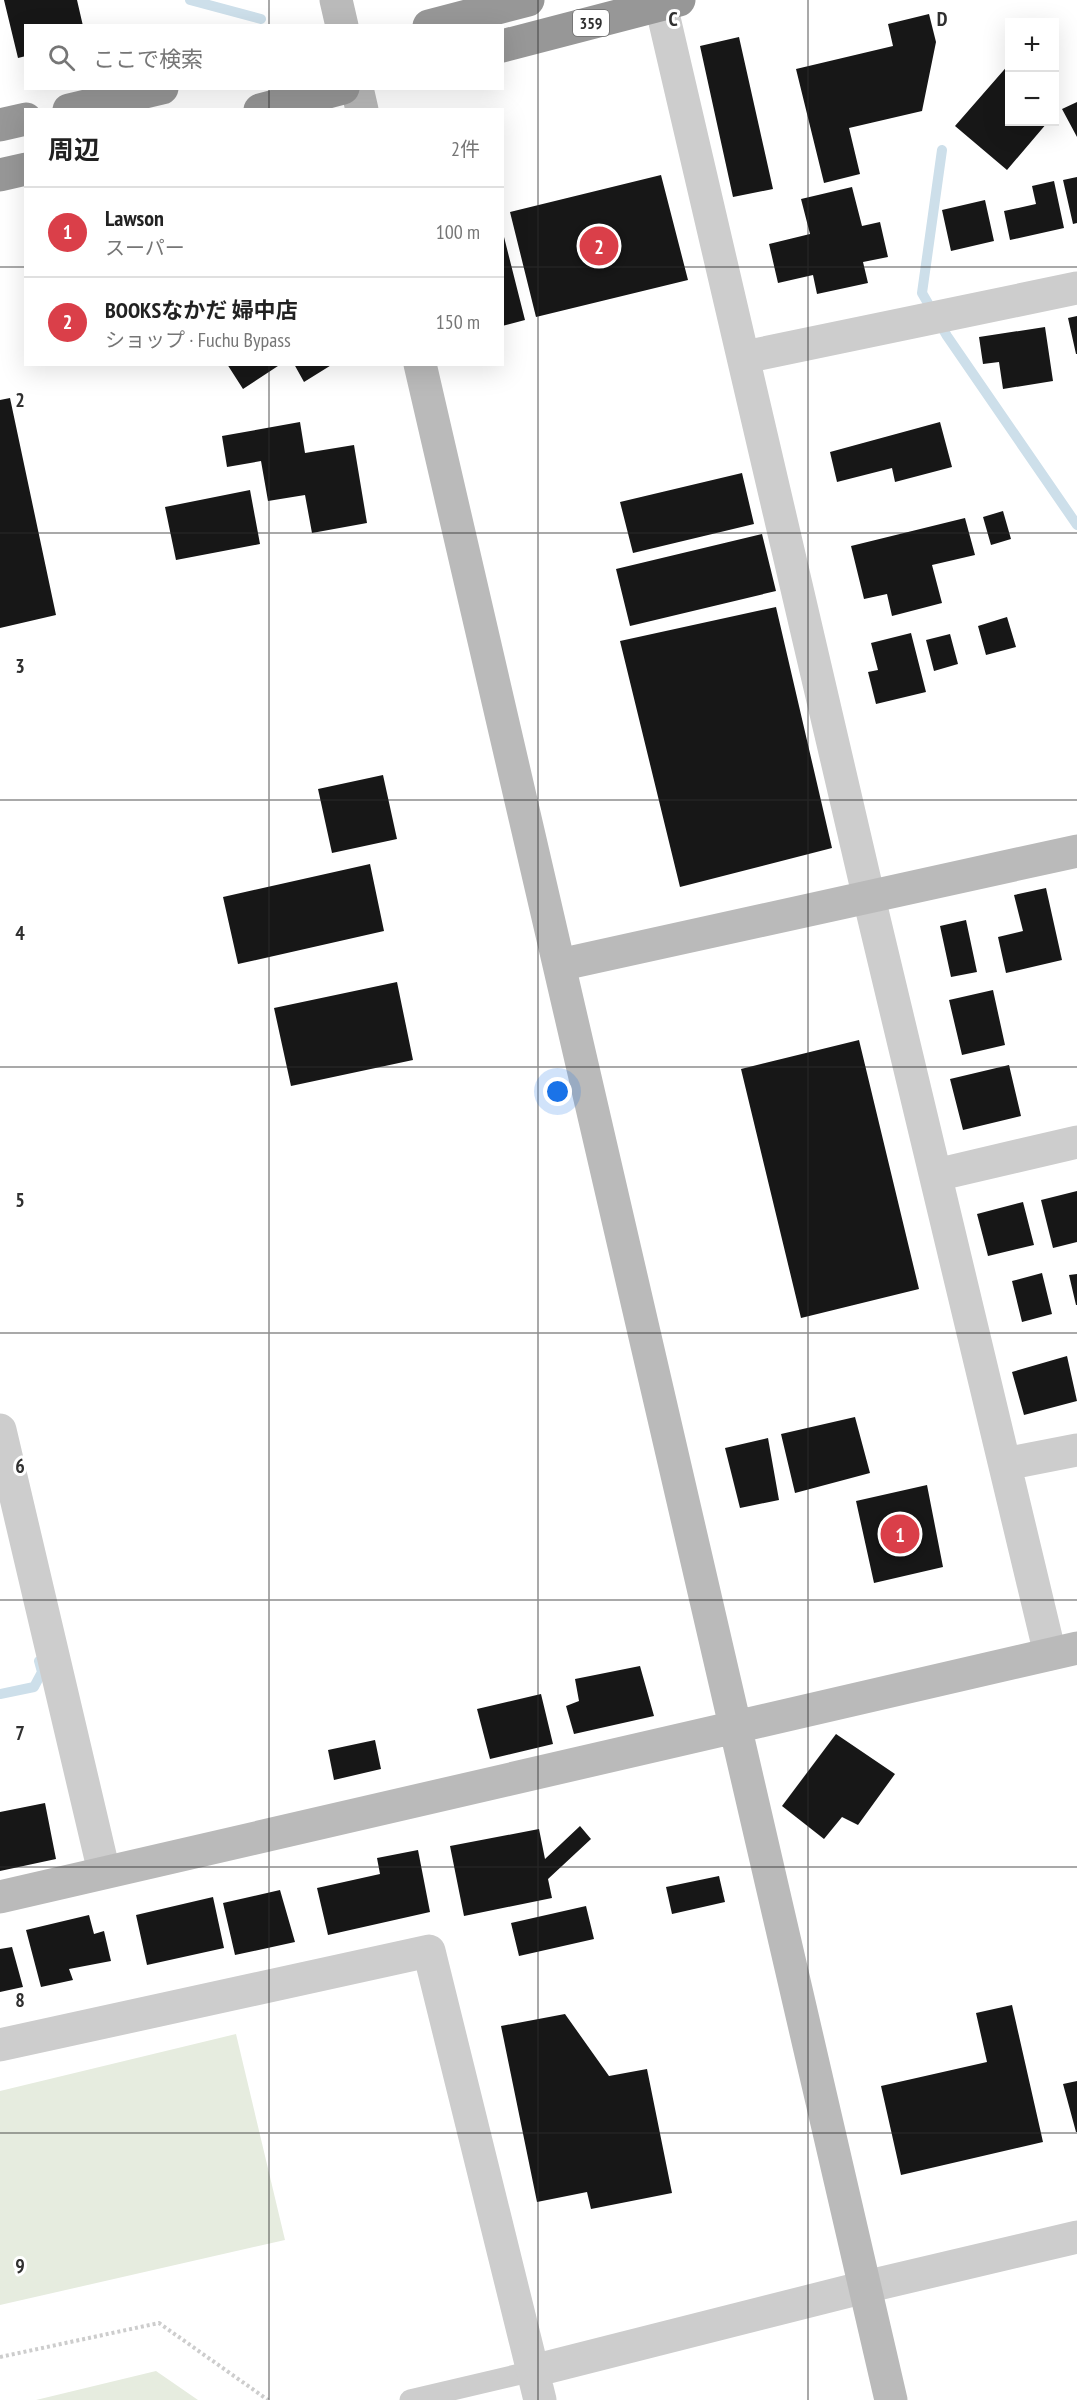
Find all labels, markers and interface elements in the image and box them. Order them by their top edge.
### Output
text: C [668,6,678,32]
text: D [937,6,948,32]
road number: 359 [573,10,609,36]
map controls [1005,18,1059,126]
button: + [1005,18,1059,72]
search box [24,24,504,90]
icon: search [45,41,78,74]
text: ここで検索 [93,45,203,73]
button: − [1005,72,1059,126]
text: 周辺 [48,133,100,166]
text: 2件 [451,136,480,162]
text: Lawson [105,204,164,232]
text: 1 [63,219,72,245]
text: 100 m [436,219,480,245]
pin: 2 [580,224,618,268]
text: スーパー [105,235,185,261]
text: BOOKSなかだ 婦中店 [105,296,298,324]
text: 2 [63,309,72,335]
text: 150 m [436,309,480,335]
text: ショップ · Fuchu Bypass [105,327,291,353]
text: 2 [15,387,25,413]
text: 3 [15,653,25,679]
text: 4 [15,920,25,946]
your location [543,1077,572,1106]
text: 5 [15,1187,25,1213]
text: 6 [15,1453,25,1479]
pin: 1 [880,1512,920,1556]
text: 7 [15,1720,25,1746]
text: 8 [15,1987,25,2013]
text: 9 [15,2253,25,2279]

